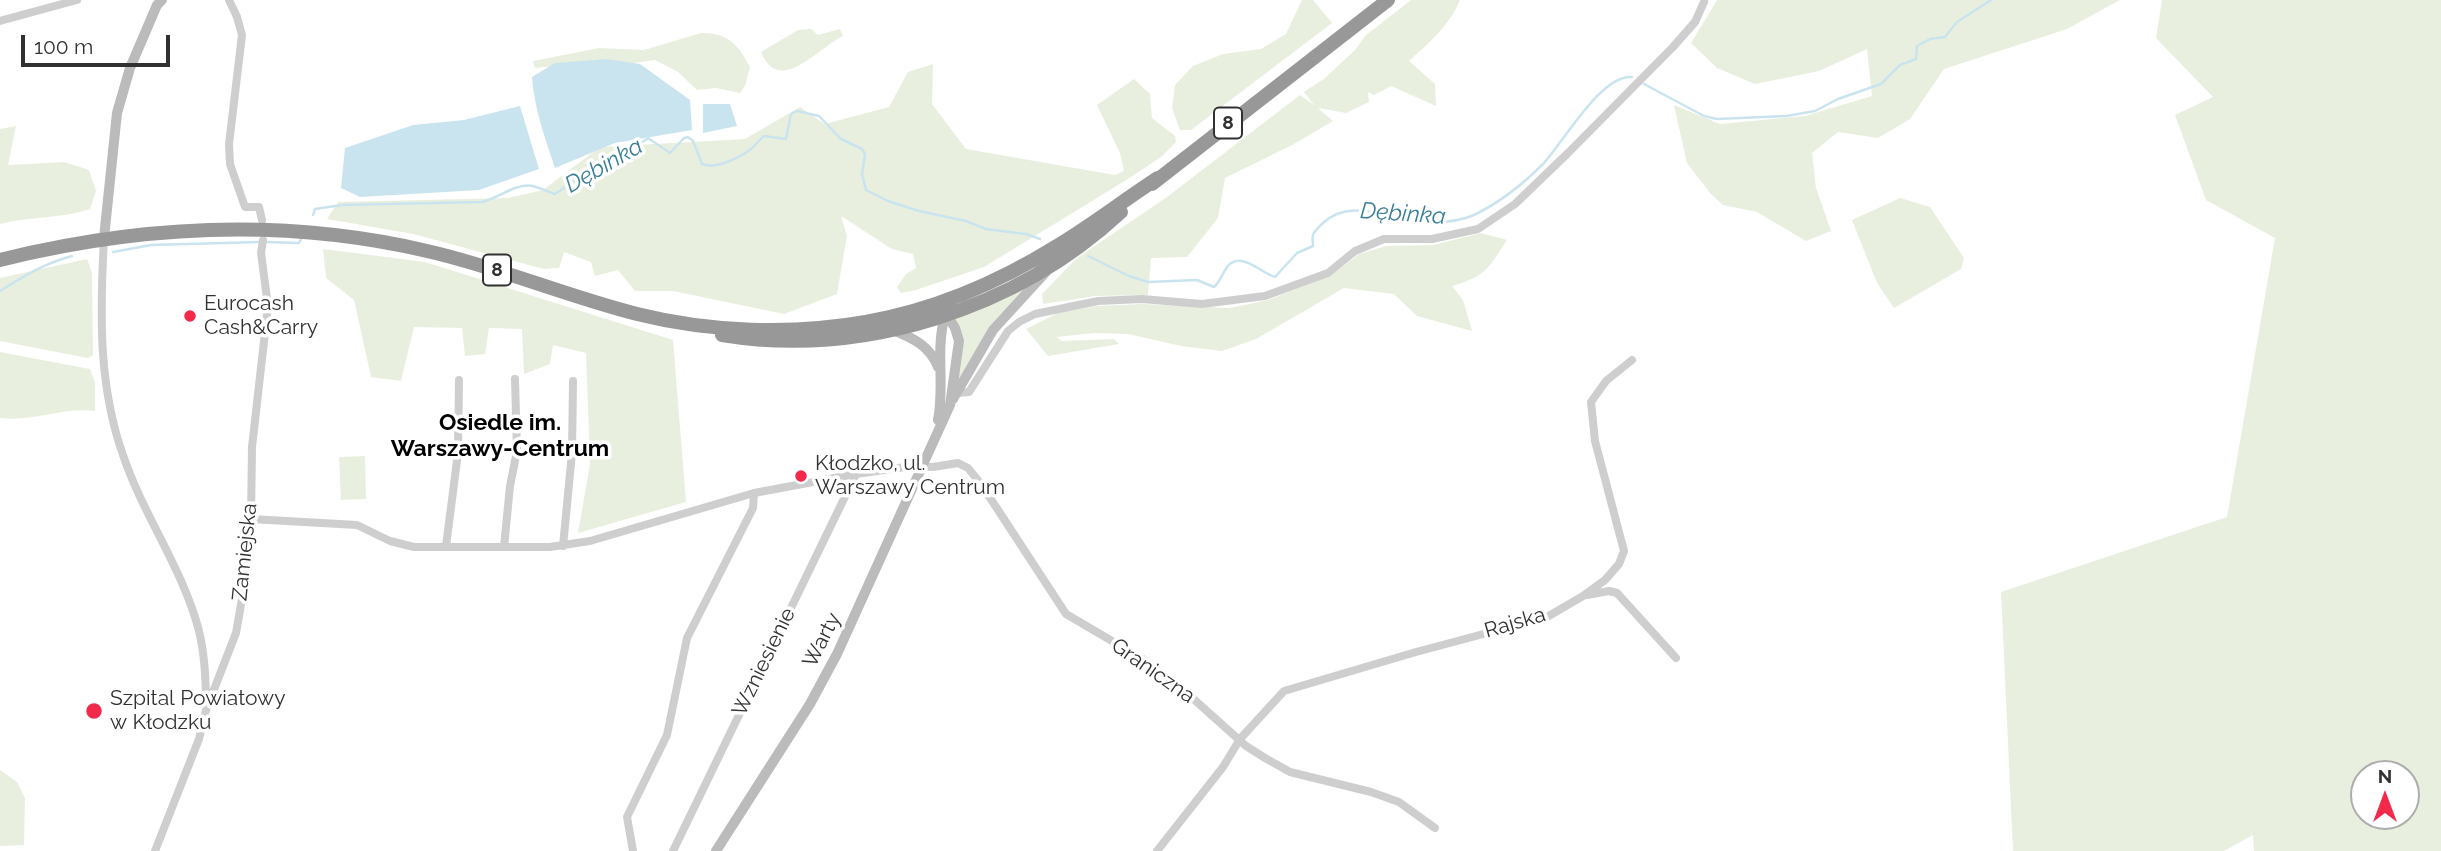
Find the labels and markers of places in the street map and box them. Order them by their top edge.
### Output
place label: Eurocash Cash&Carry [204,291,318,341]
marker: Eurocash Cash&Carry [182,308,198,324]
place label: Kłodzko, ul. Warszawy Centrum [815,451,1005,501]
marker: Kłodzko, ul. Warszawy Centrum [793,468,809,484]
place label: Szpital Powiatowy w Kłodzku [110,686,286,736]
marker: Szpital Powiatowy w Kłodzku [84,701,104,721]

